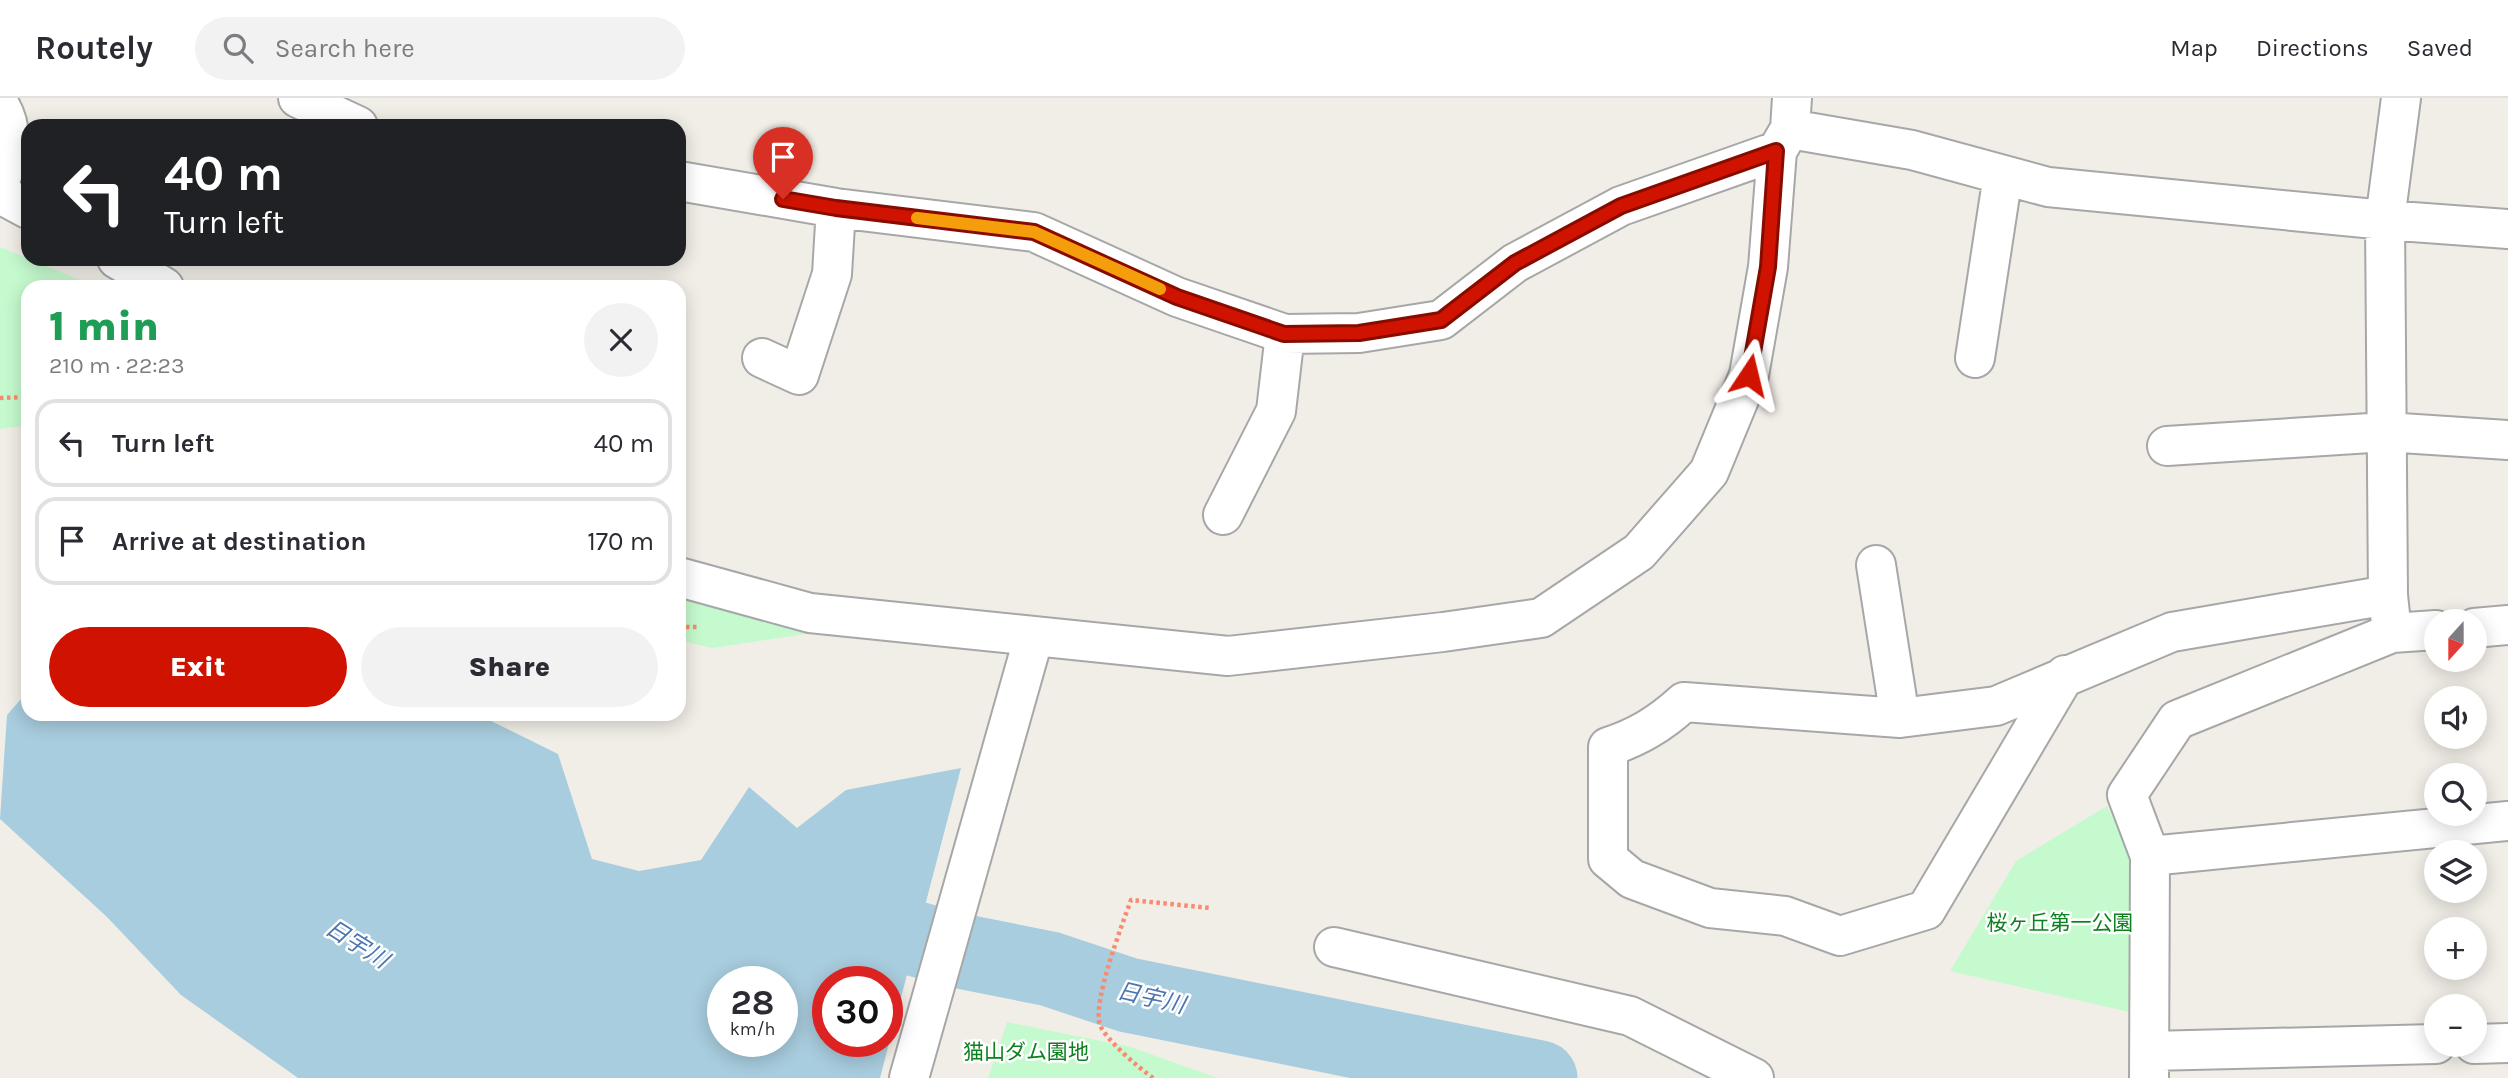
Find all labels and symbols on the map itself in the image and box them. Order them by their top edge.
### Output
pin [753,127,813,199]
position arrow [1712,338,1786,412]
north arrow [2424,609,2487,672]
park label: 桜ヶ丘第一公園 [1987,911,2134,935]
water label: 日宇川 [321,914,396,975]
speed limit sign: 30 [812,966,903,1057]
water label: 日宇川 [1114,977,1191,1020]
park label: 猫山ダム園地 [963,1040,1089,1064]

